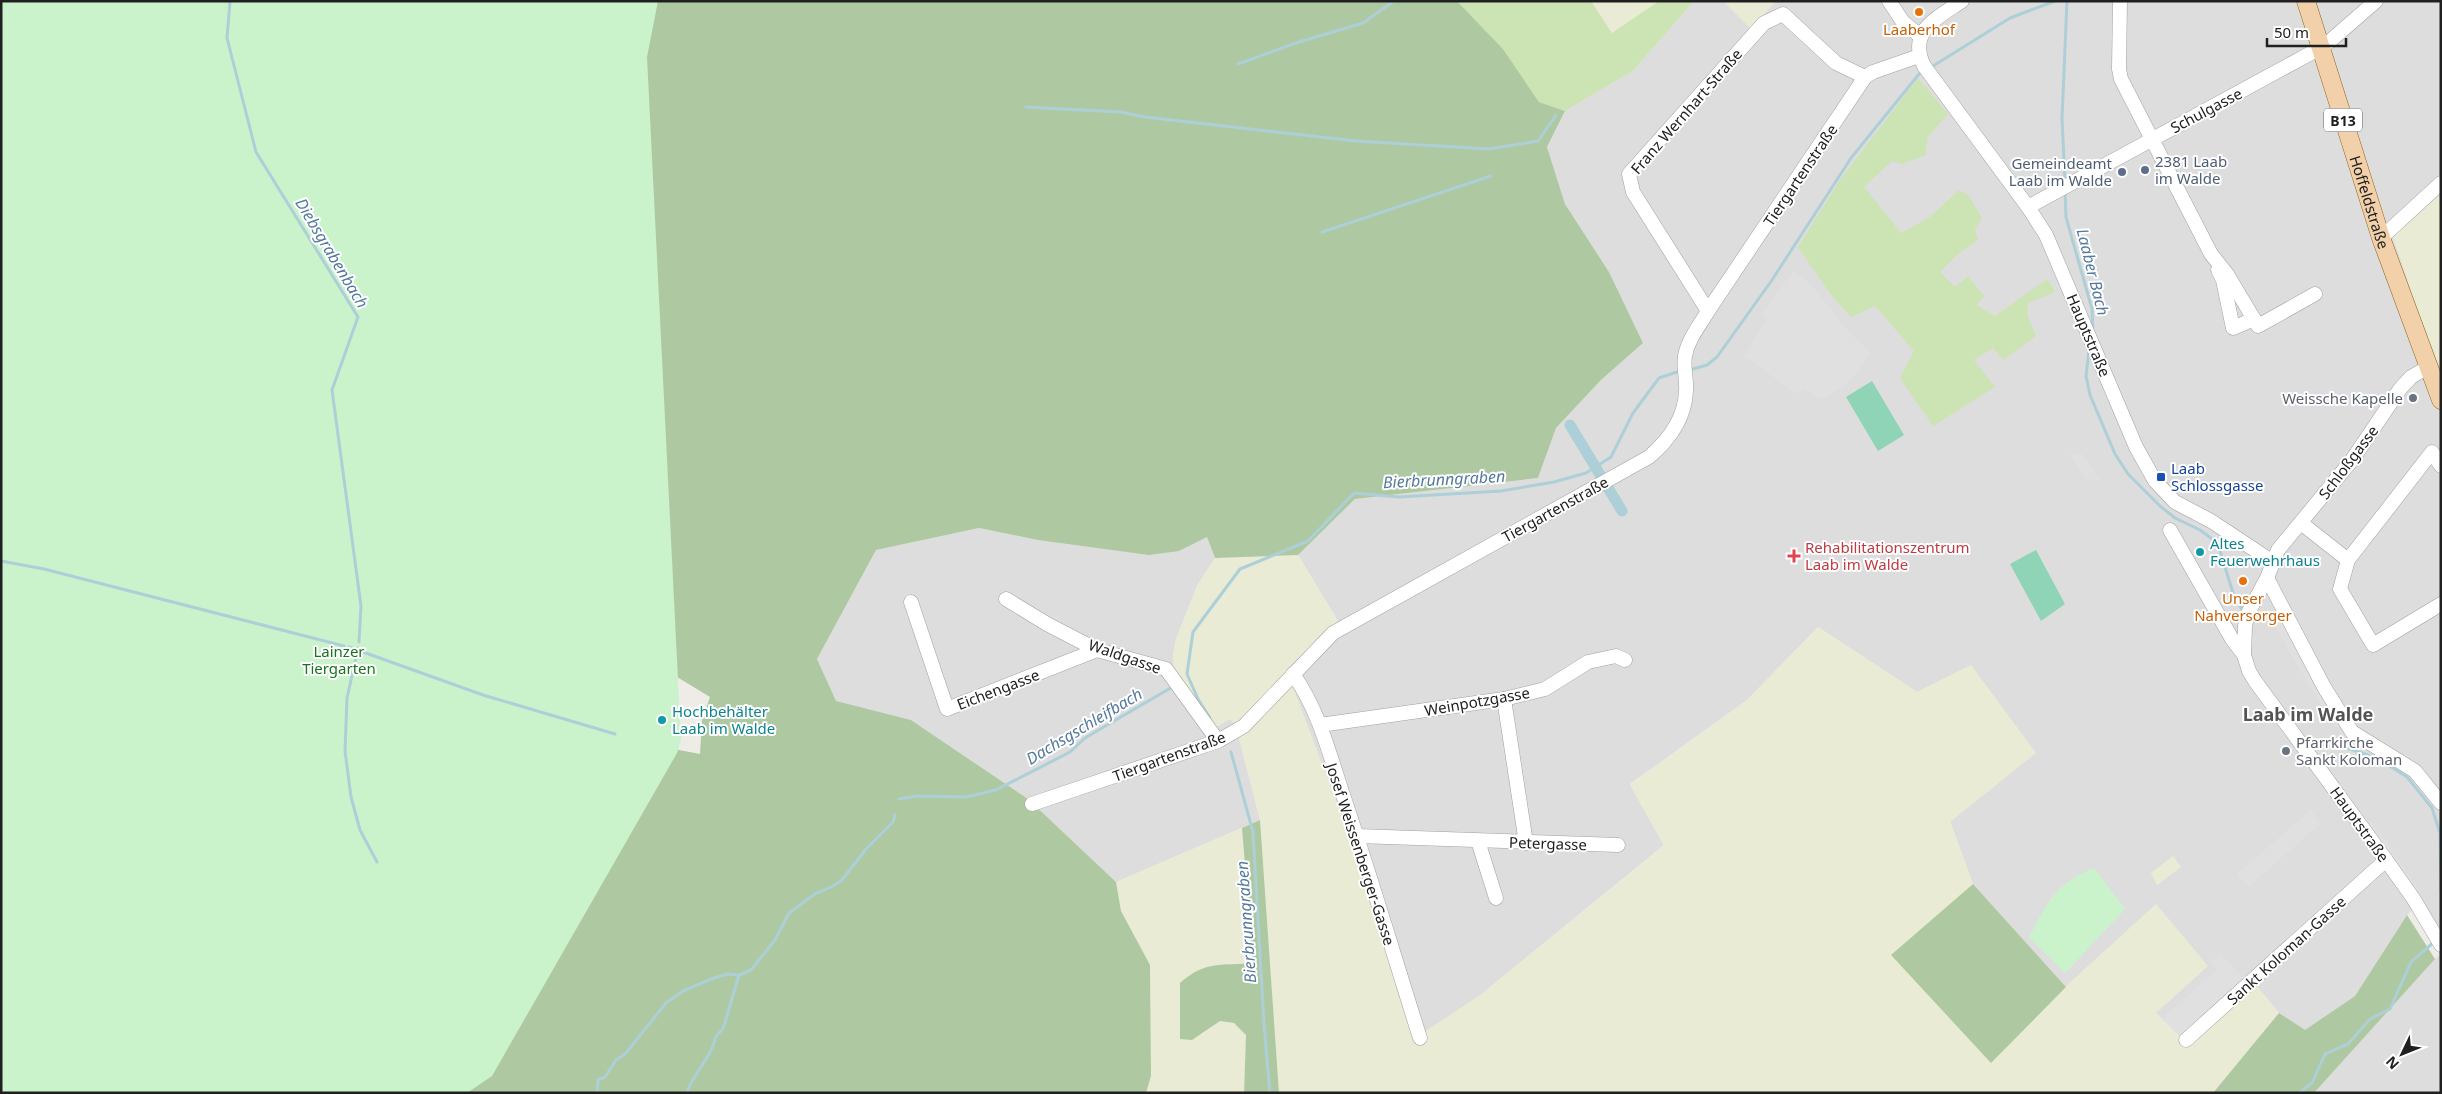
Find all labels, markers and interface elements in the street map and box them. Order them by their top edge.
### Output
marker: Laaberhof [1913,6,1925,18]
scale bar [2267,15,2346,47]
place label: Laaberhof [1883,19,1956,39]
text: 50 m [2274,22,2309,42]
street label: Franz Wernhart-Straße [1626,44,1746,178]
street label: Schulgasse [2167,83,2245,137]
road number: B13 [2324,108,2362,132]
street label: Tiergartenstraße [1759,120,1841,230]
place label: 2381 Laab im Walde [2155,151,2227,188]
place label: Gemeindeamt Laab im Walde [2009,153,2113,190]
street label: Hoffeldstraße [2345,153,2394,252]
marker: 2381 Laab im Walde [2139,164,2151,176]
marker: Gemeindeamt Laab im Walde [2116,166,2128,178]
water label: Diebsgrabenbach [290,194,374,312]
water label: Laaber Bach [2072,226,2114,318]
street label: Hauptstraße [2063,290,2115,380]
place label: Weissche Kapelle [2282,388,2403,408]
marker: Weissche Kapelle [2407,392,2419,404]
street label: Schloßgasse [2314,421,2382,503]
place label: Laab Schlossgasse [2171,458,2264,495]
water label: Bierbrunngraben [1382,465,1506,493]
marker: Laab Schlossgasse [2155,471,2167,483]
street label: Tiergartenstraße [1498,472,1612,546]
place label: Altes Feuerwehrhaus [2210,533,2320,570]
place label: Rehabilitationszentrum Laab im Walde [1805,537,1970,574]
marker: Altes Feuerwehrhaus [2194,546,2206,558]
marker: Rehabilitationszentrum Laab im Walde [1787,549,1801,563]
marker: Unser Nahversorger [2237,575,2249,587]
place label: Unser Nahversorger [2194,588,2292,625]
street label: Waldgasse [1086,634,1164,678]
park label: Lainzer Tiergarten [302,641,376,678]
street label: Eichengasse [954,664,1042,714]
street label: Weinpotzgasse [1423,682,1531,720]
water label: Dachsgschleifbach [1022,683,1146,769]
place label: Hochbehälter Laab im Walde [672,701,775,738]
district label: Laab im Walde [2243,702,2373,726]
marker: Hochbehälter Laab im Walde [656,714,668,726]
street label: Tiergartenstraße [1110,726,1228,786]
place label: Pfarrkirche Sankt Koloman [2296,732,2402,769]
marker: Pfarrkirche Sankt Koloman [2280,745,2292,757]
street label: Josef Weissenberger-Gasse [1321,758,1400,948]
street label: Hauptstraße [2326,782,2394,866]
street label: Petergasse [1509,832,1587,854]
water label: Bierbrunngraben [1231,860,1261,984]
street label: Sankt Koloman-Gasse [2222,891,2350,1009]
north arrow [2377,1029,2427,1079]
text: N [2381,1053,2403,1074]

